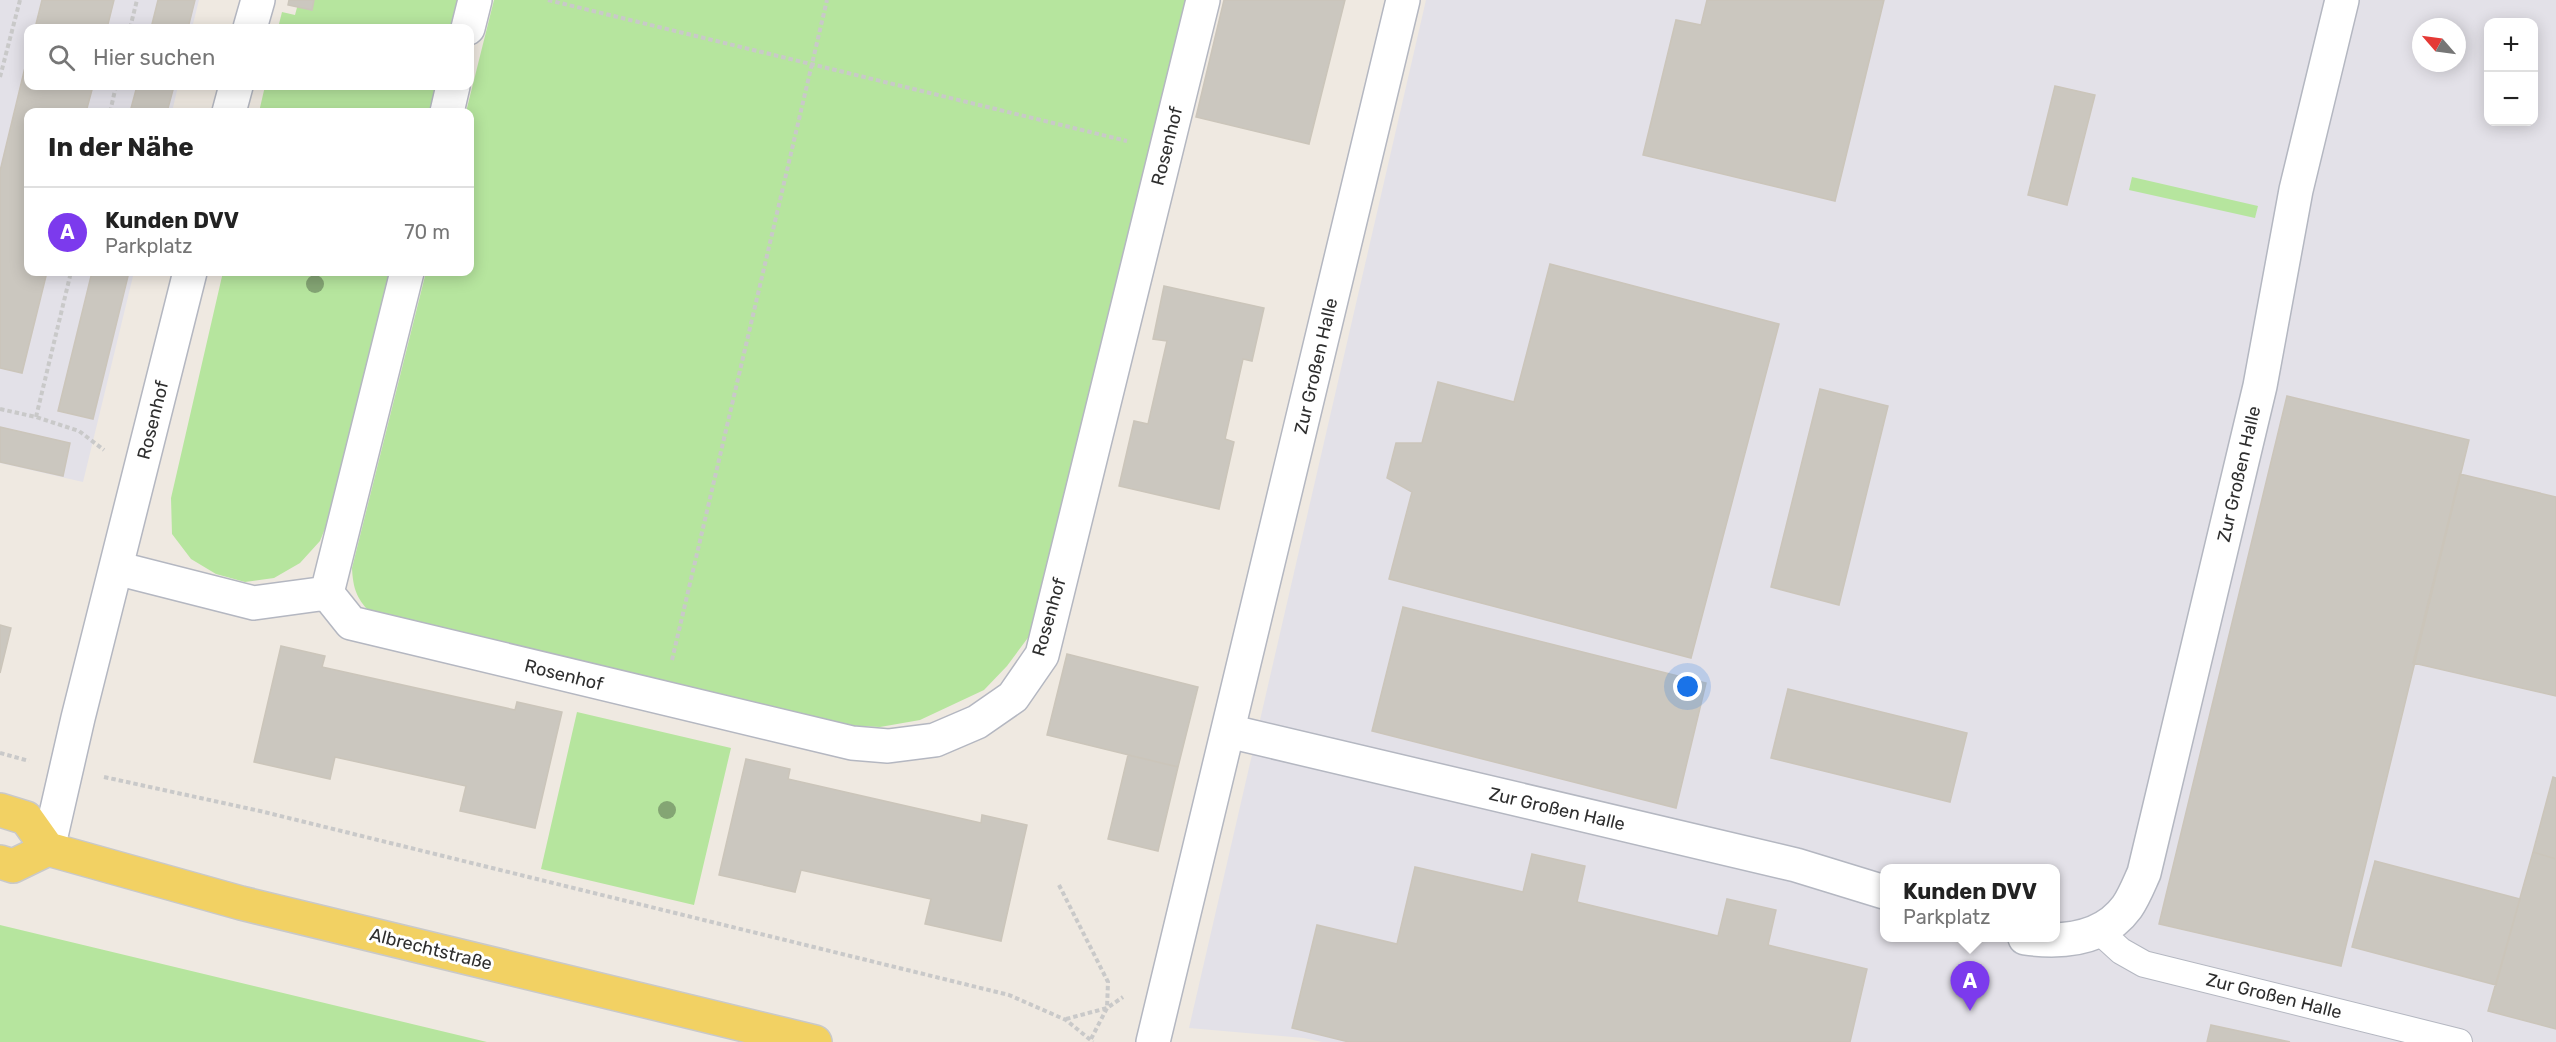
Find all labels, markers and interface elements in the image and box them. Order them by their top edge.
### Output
north arrow [2412,18,2466,72]
map controls [2484,18,2538,126]
button: + [2484,18,2538,72]
search box [24,24,474,90]
icon: search [45,41,78,74]
text: Hier suchen [93,44,215,71]
button: − [2484,72,2538,126]
street label: Rosenhof [1147,104,1187,188]
text: In der Nähe [48,132,194,163]
text: Kunden DVV [105,207,239,234]
text: A [60,220,75,244]
text: 70 m [404,220,450,244]
text: Parkplatz [105,234,192,258]
street label: Zur Großen Halle [1290,296,1342,436]
street label: Rosenhof [133,378,173,462]
street label: Zur Großen Halle [2213,404,2265,544]
street label: Rosenhof [1027,575,1071,659]
street label: Rosenhof [522,655,606,695]
your location [1673,672,1702,701]
street label: Zur Großen Halle [1487,783,1627,835]
popup [1880,864,2060,942]
text: Kunden DVV [1903,878,2037,905]
text: Parkplatz [1903,905,1990,929]
street label: Albrechtstraße [368,923,494,975]
pin: A [1950,962,1990,1011]
street label: Zur Großen Halle [2204,969,2344,1023]

